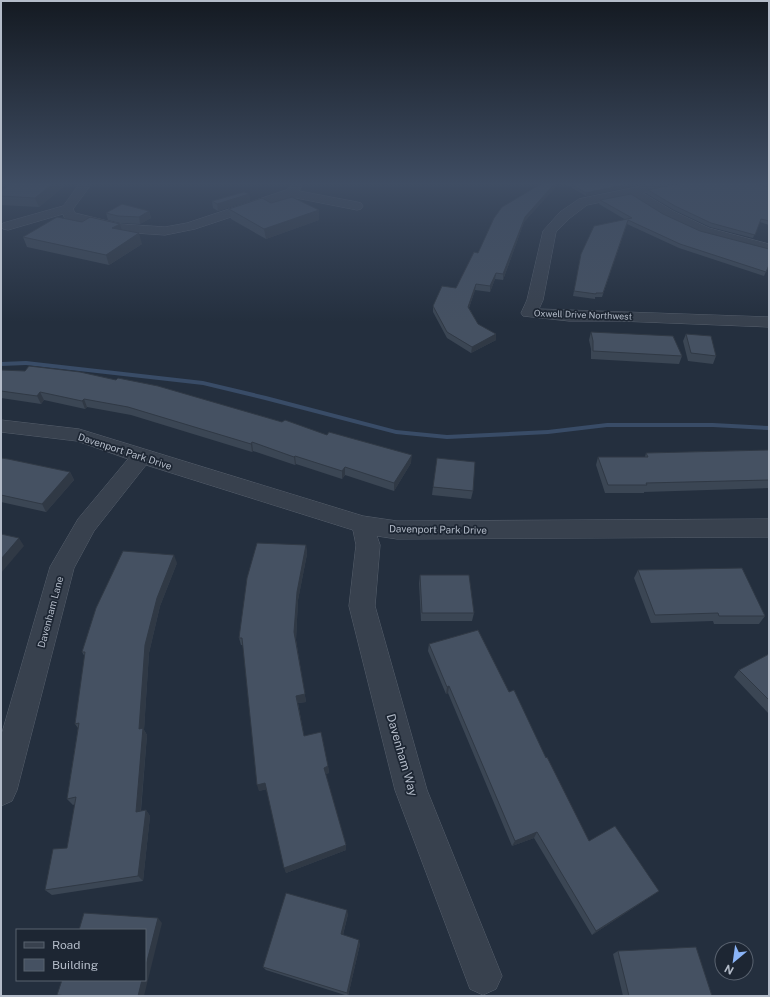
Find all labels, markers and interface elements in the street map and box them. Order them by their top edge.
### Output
street label: Oxwell Drive Northwest [534,307,633,322]
street label: Davenport Park Drive [77,430,174,472]
street label: Davenport Park Drive [389,522,487,536]
street label: Davenham Lane [35,575,65,649]
street label: Davenham Way [384,712,421,798]
legend [16,929,146,981]
text: Road [52,938,80,952]
north arrow [714,941,754,981]
text: Building [52,958,98,972]
text: N [722,962,736,977]

